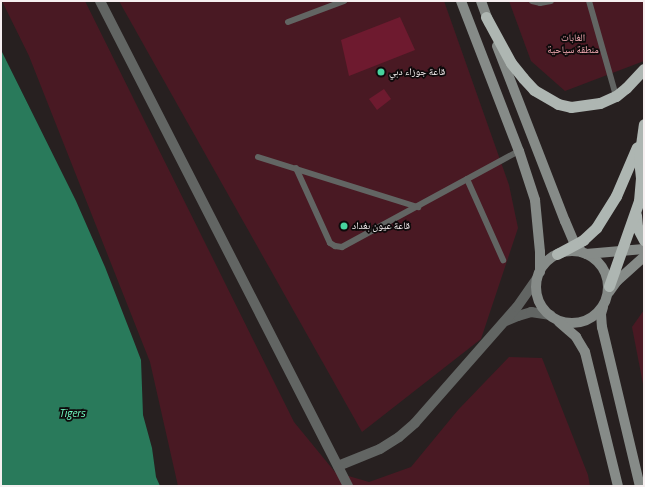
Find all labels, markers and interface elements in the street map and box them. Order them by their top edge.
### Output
park label: الغابات منطقة سياحية [547,31,599,54]
place label: قاعة جوزاء دبي [389,66,445,78]
marker: قاعة جوزاء دبي [376,67,386,77]
place label: قاعة عيون بغداد [352,220,410,232]
marker: قاعة عيون بغداد [339,221,349,231]
water label: Tigers [59,406,85,420]

